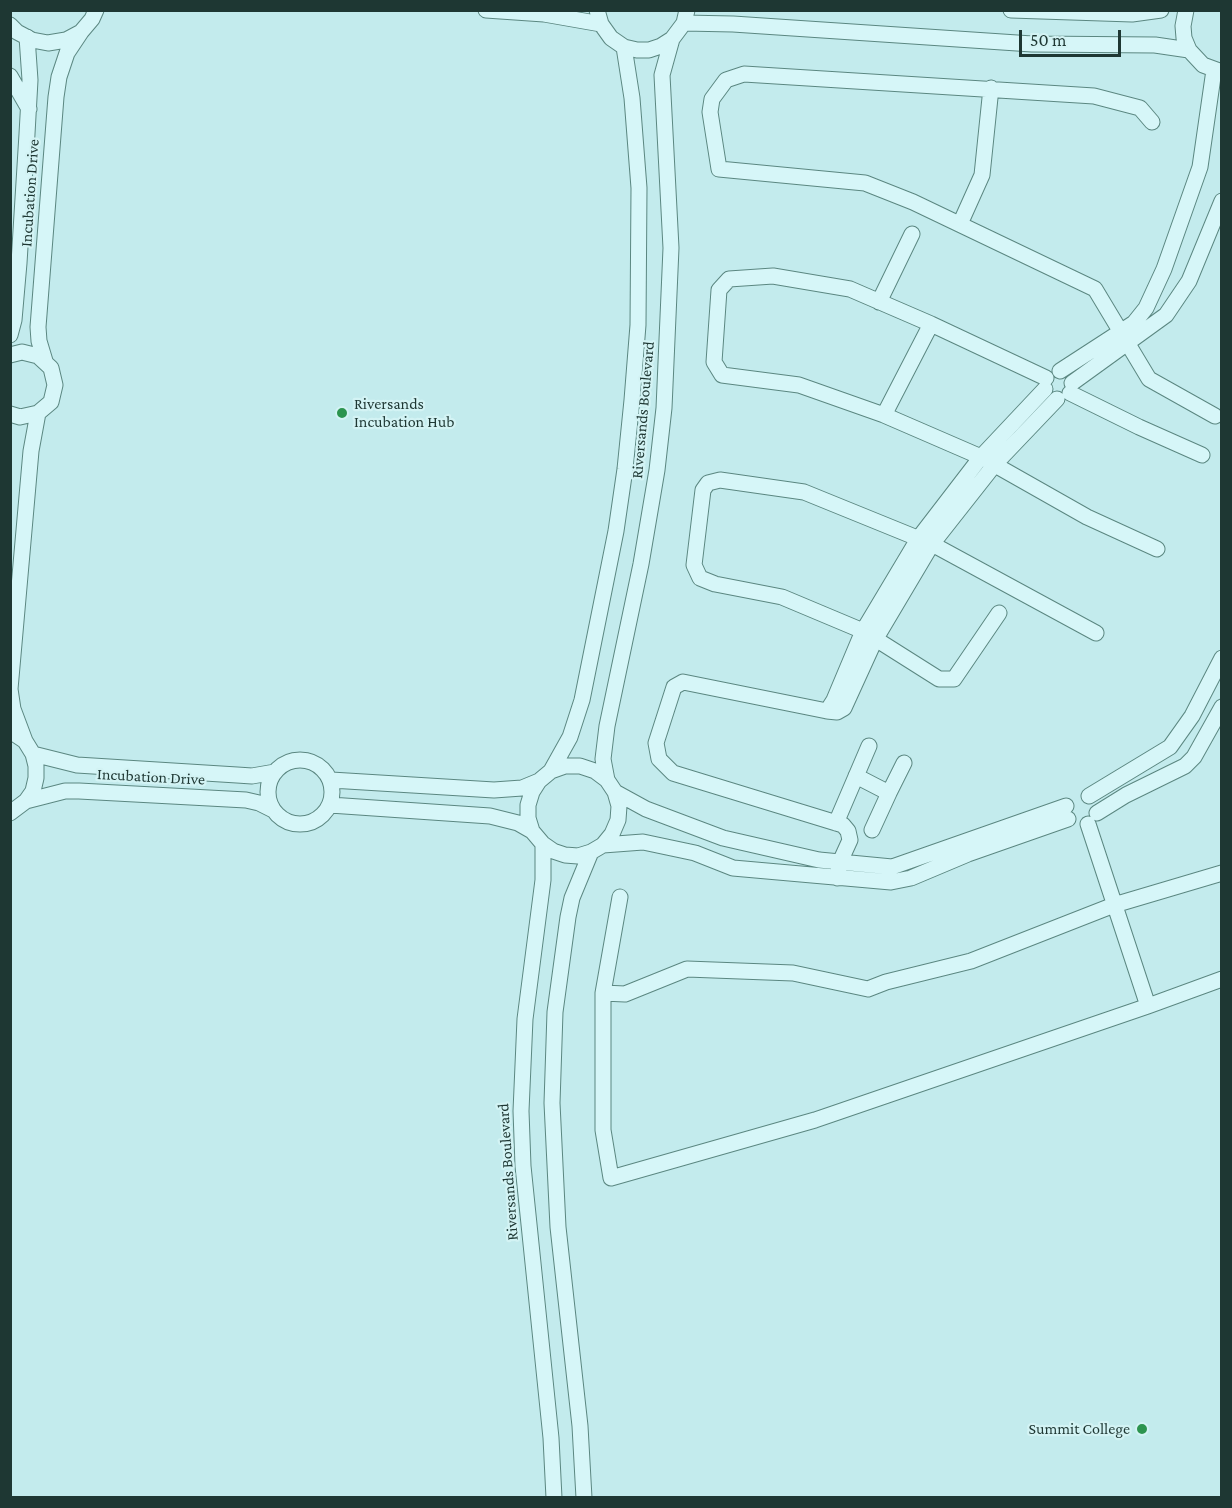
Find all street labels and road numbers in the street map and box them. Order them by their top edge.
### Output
street label: Incubation Drive [17,138,43,248]
street label: Riversands Boulevard [627,341,659,479]
street label: Incubation Drive [97,765,205,789]
street label: Riversands Boulevard [494,1103,522,1241]

